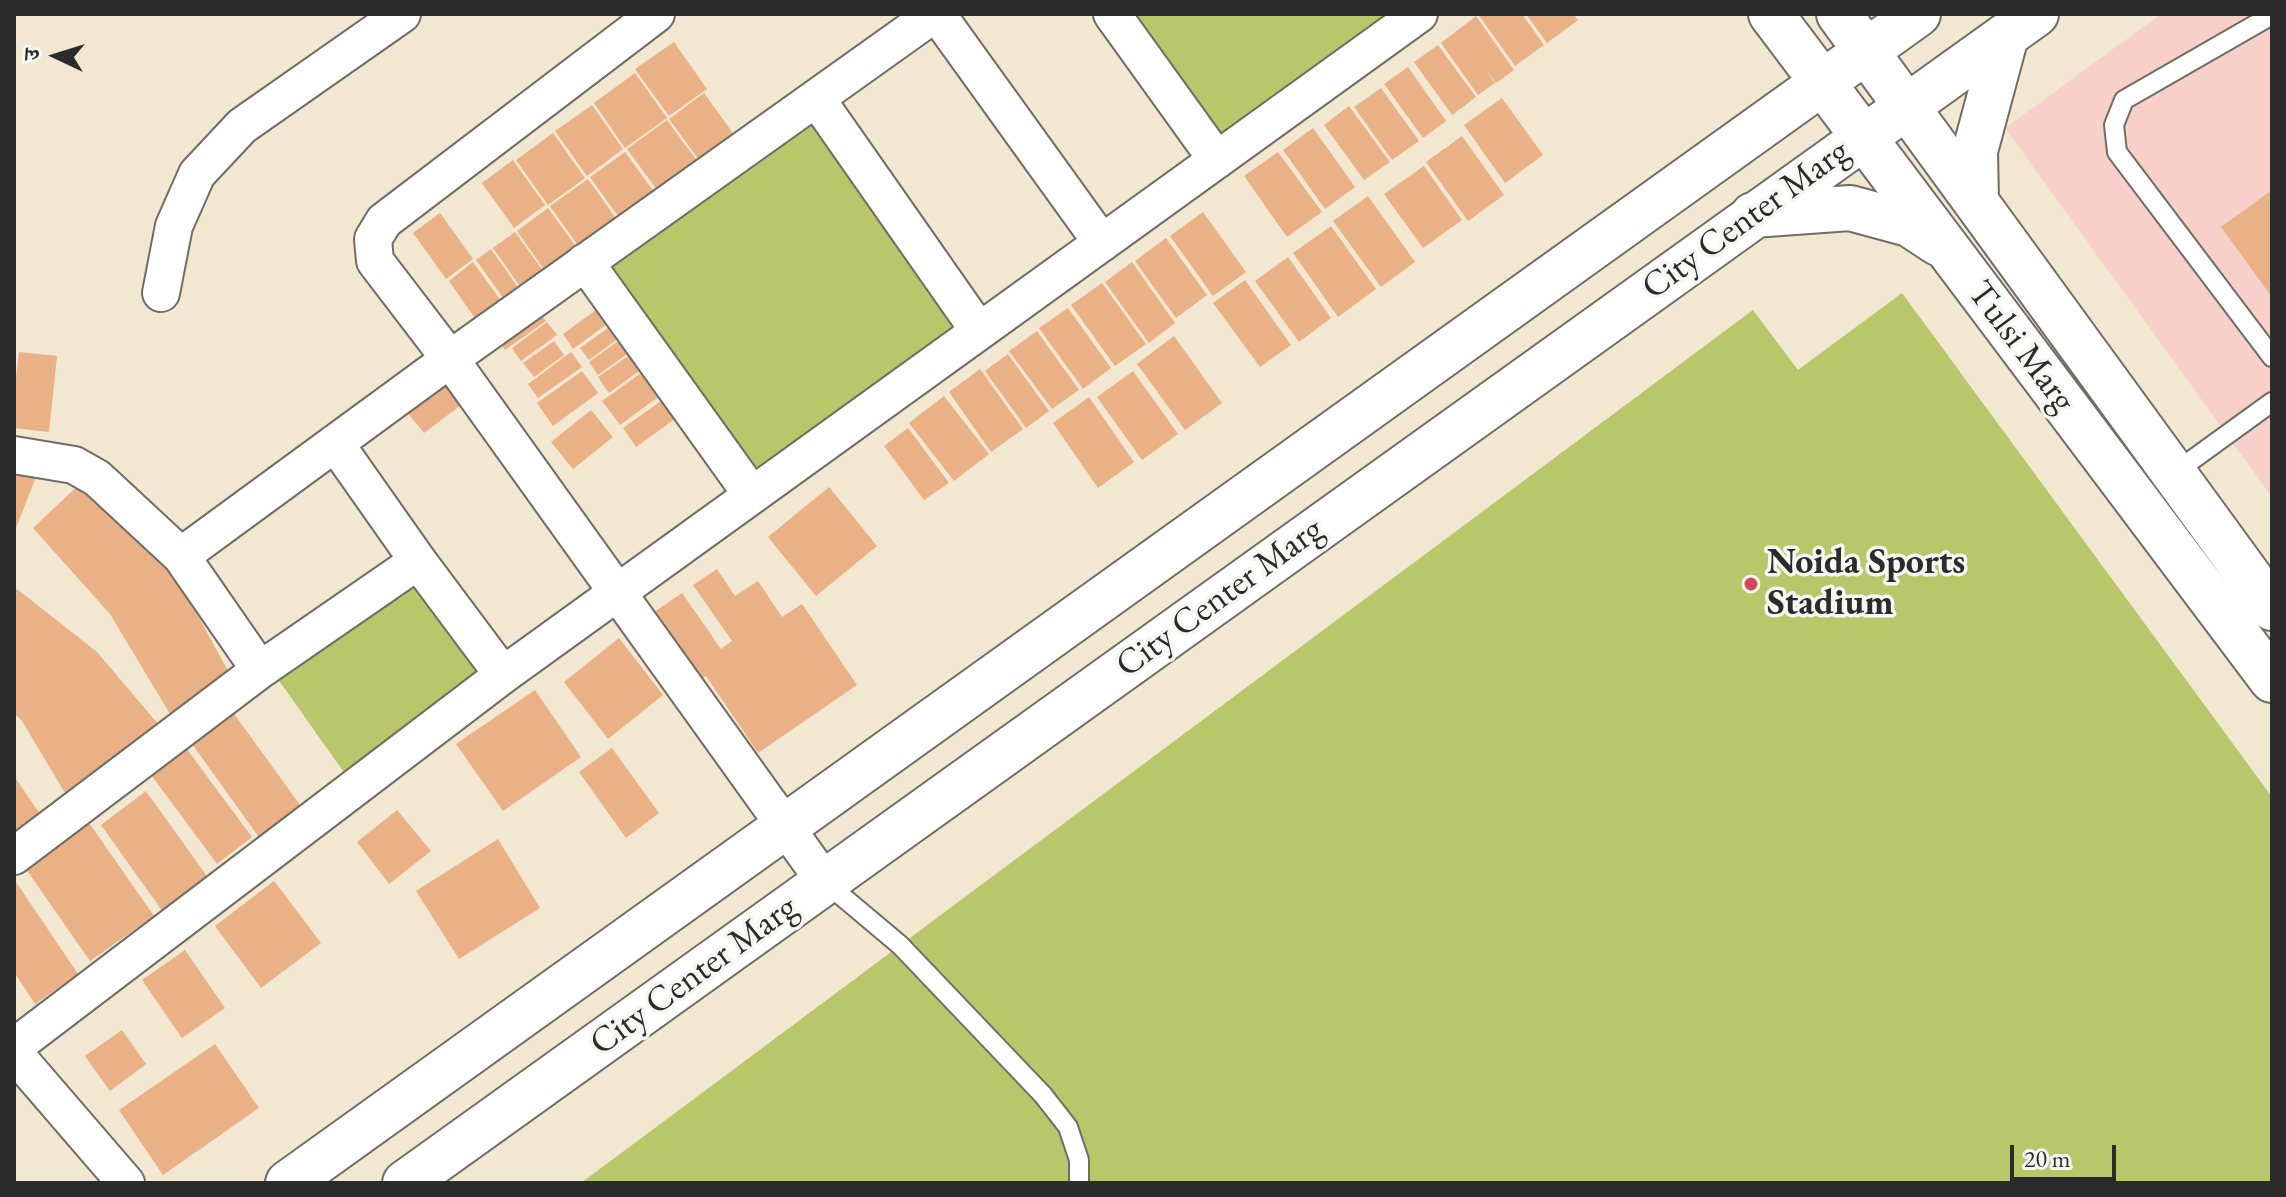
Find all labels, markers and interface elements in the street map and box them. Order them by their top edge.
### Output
north arrow [16,16,96,96]
text: उ [17,48,46,61]
street label: City Center Marg [1634,130,1858,310]
street label: Tulsi Marg [1958,273,2084,421]
street label: City Center Marg [1108,508,1332,688]
place label: Noida Sports Stadium [1767,541,1965,626]
marker: Noida Sports Stadium [1742,575,1760,593]
street label: City Center Marg [582,886,806,1066]
scale bar [2014,1129,2120,1179]
text: 20 m [2024,1143,2071,1174]

